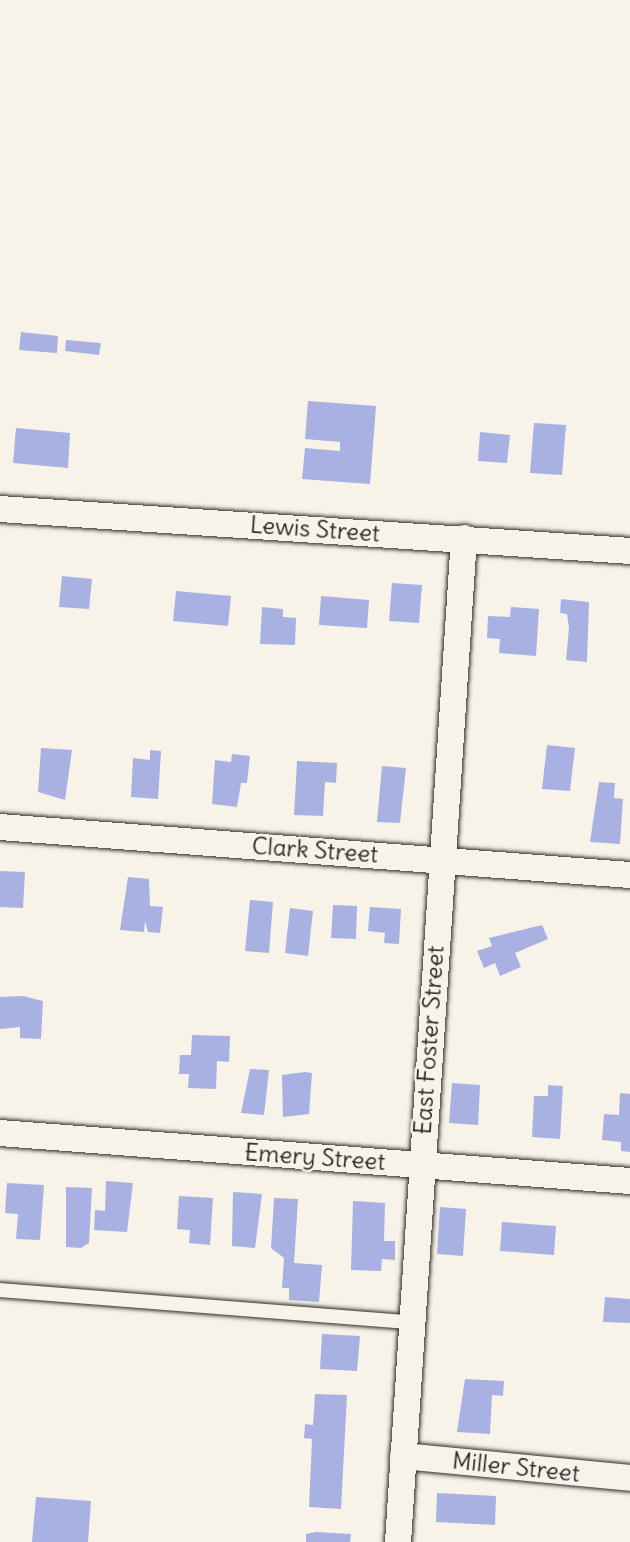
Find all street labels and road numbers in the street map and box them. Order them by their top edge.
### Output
street label: Lewis Street [249,510,381,548]
street label: Clark Street [251,831,379,869]
street label: East Foster Street [408,945,450,1135]
street label: Emery Street [244,1138,386,1176]
street label: Miller Street [451,1446,581,1488]

